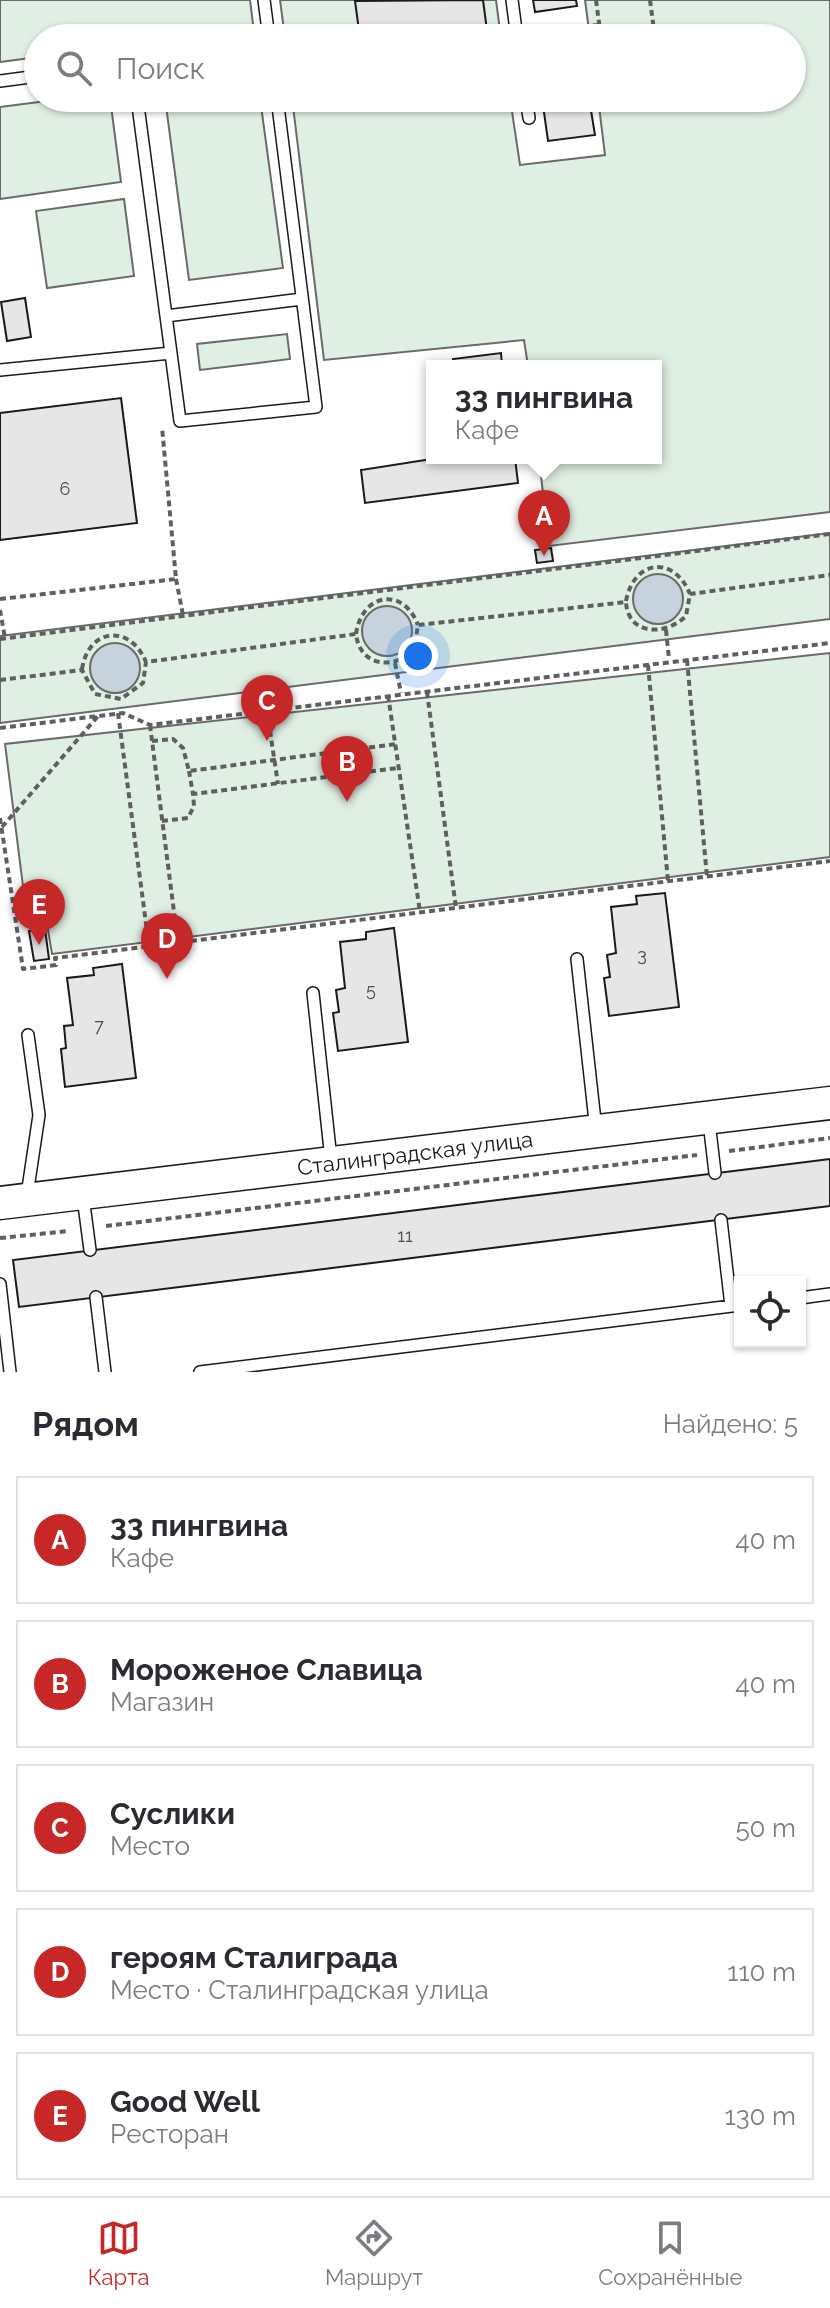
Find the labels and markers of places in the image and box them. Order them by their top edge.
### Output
pin: A [518,490,570,556]
pin: C [241,675,293,741]
pin: B [321,736,373,802]
pin: E [13,879,65,945]
pin: D [141,913,193,979]

